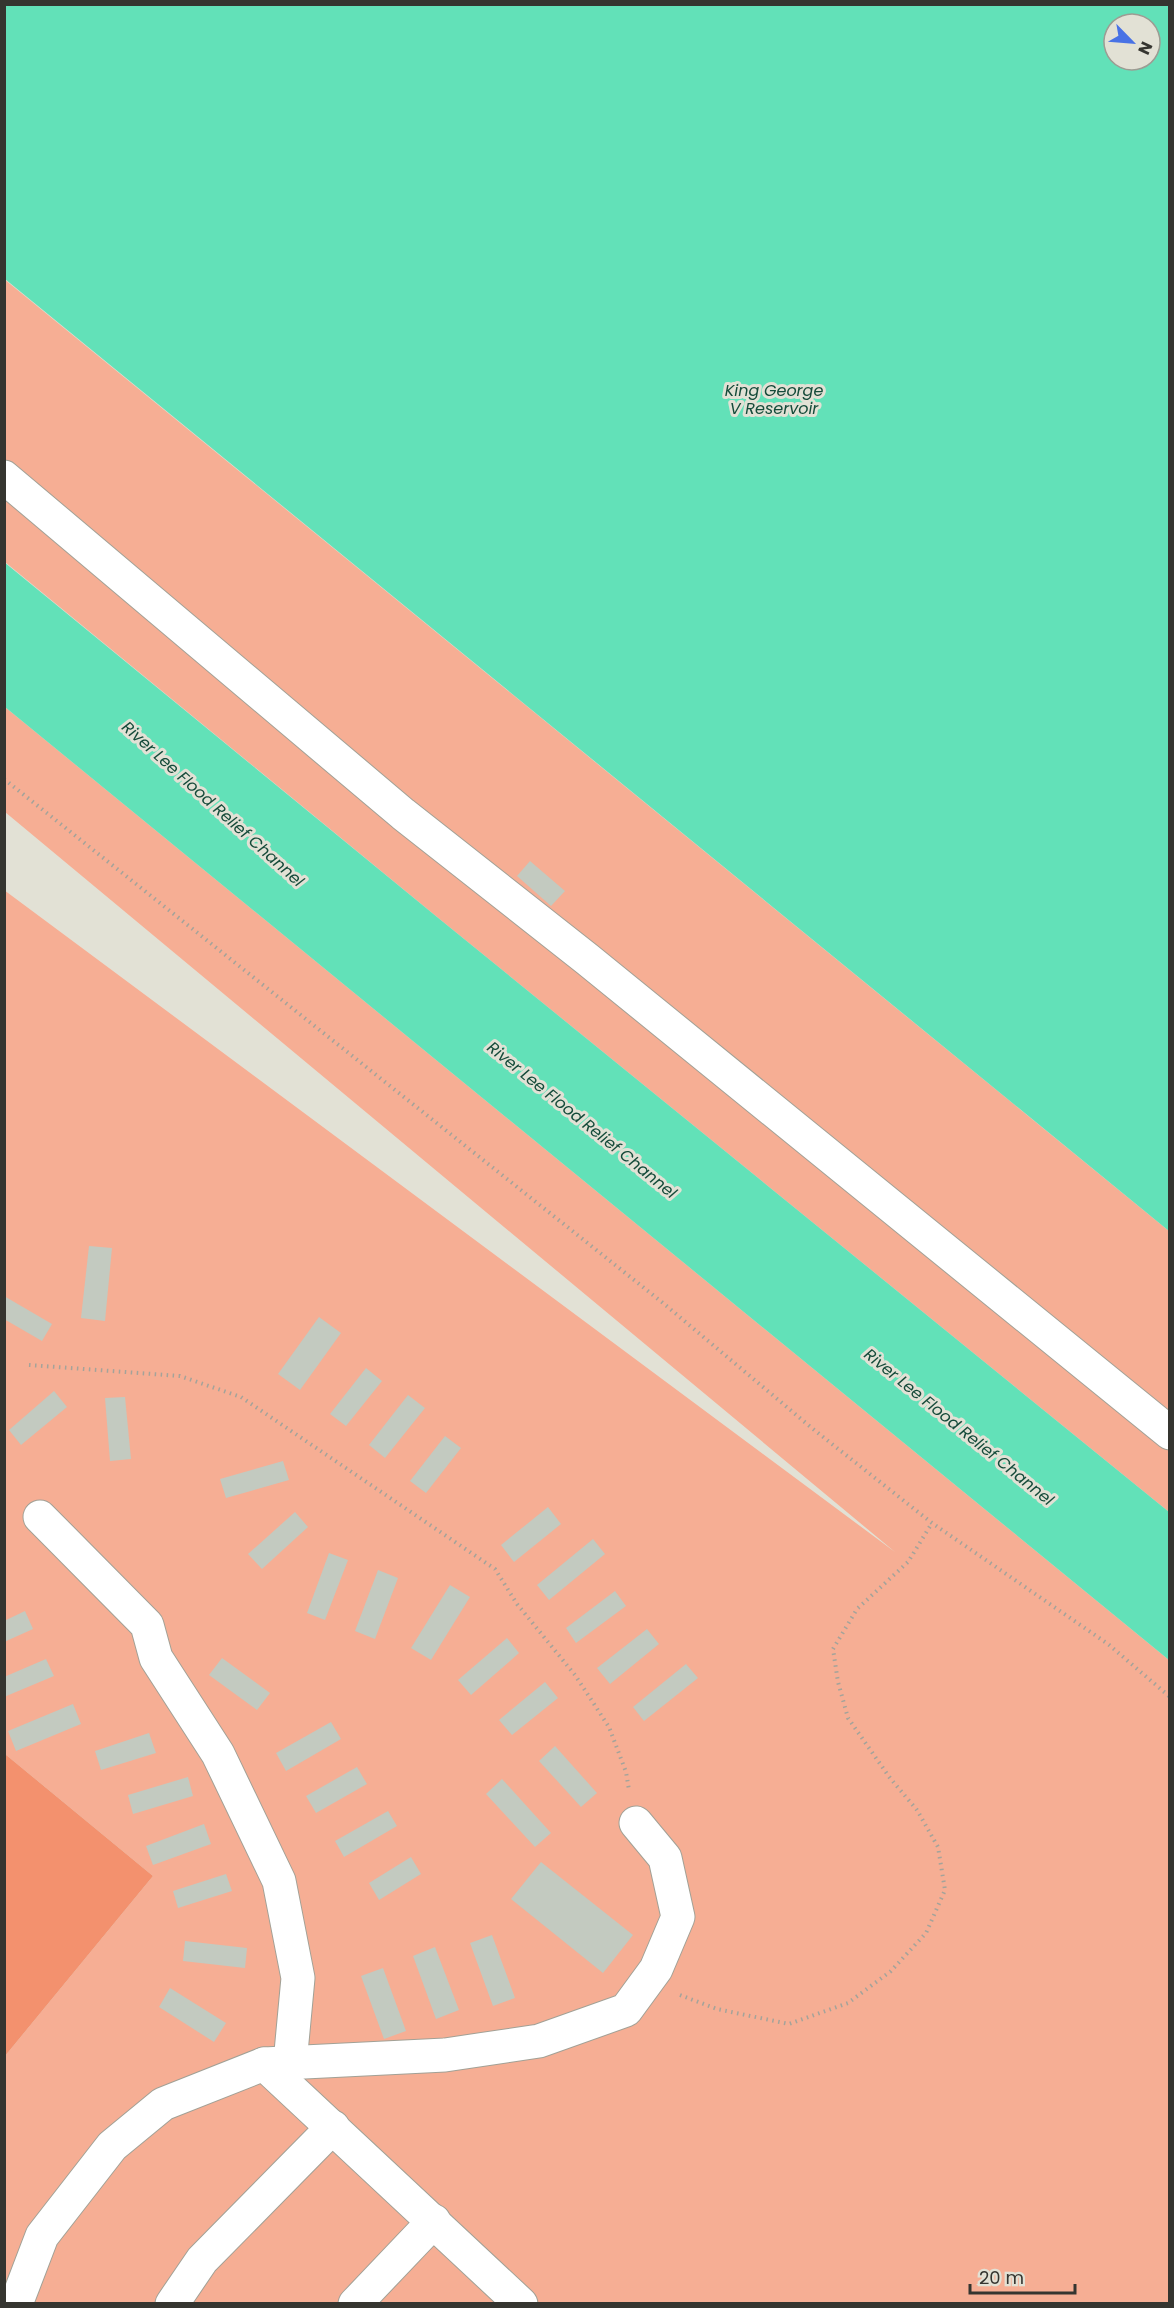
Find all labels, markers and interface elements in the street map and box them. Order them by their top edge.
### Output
north arrow [1102,12,1162,72]
text: N [1132,38,1158,58]
water label: King George V Reservoir [725,379,823,420]
water label: River Lee Flood Relief Channel [117,716,309,892]
water label: River Lee Flood Relief Channel [482,1036,682,1204]
water label: River Lee Flood Relief Channel [859,1343,1059,1511]
scale bar [970,2257,1075,2295]
text: 20 m [979,2265,1024,2290]

